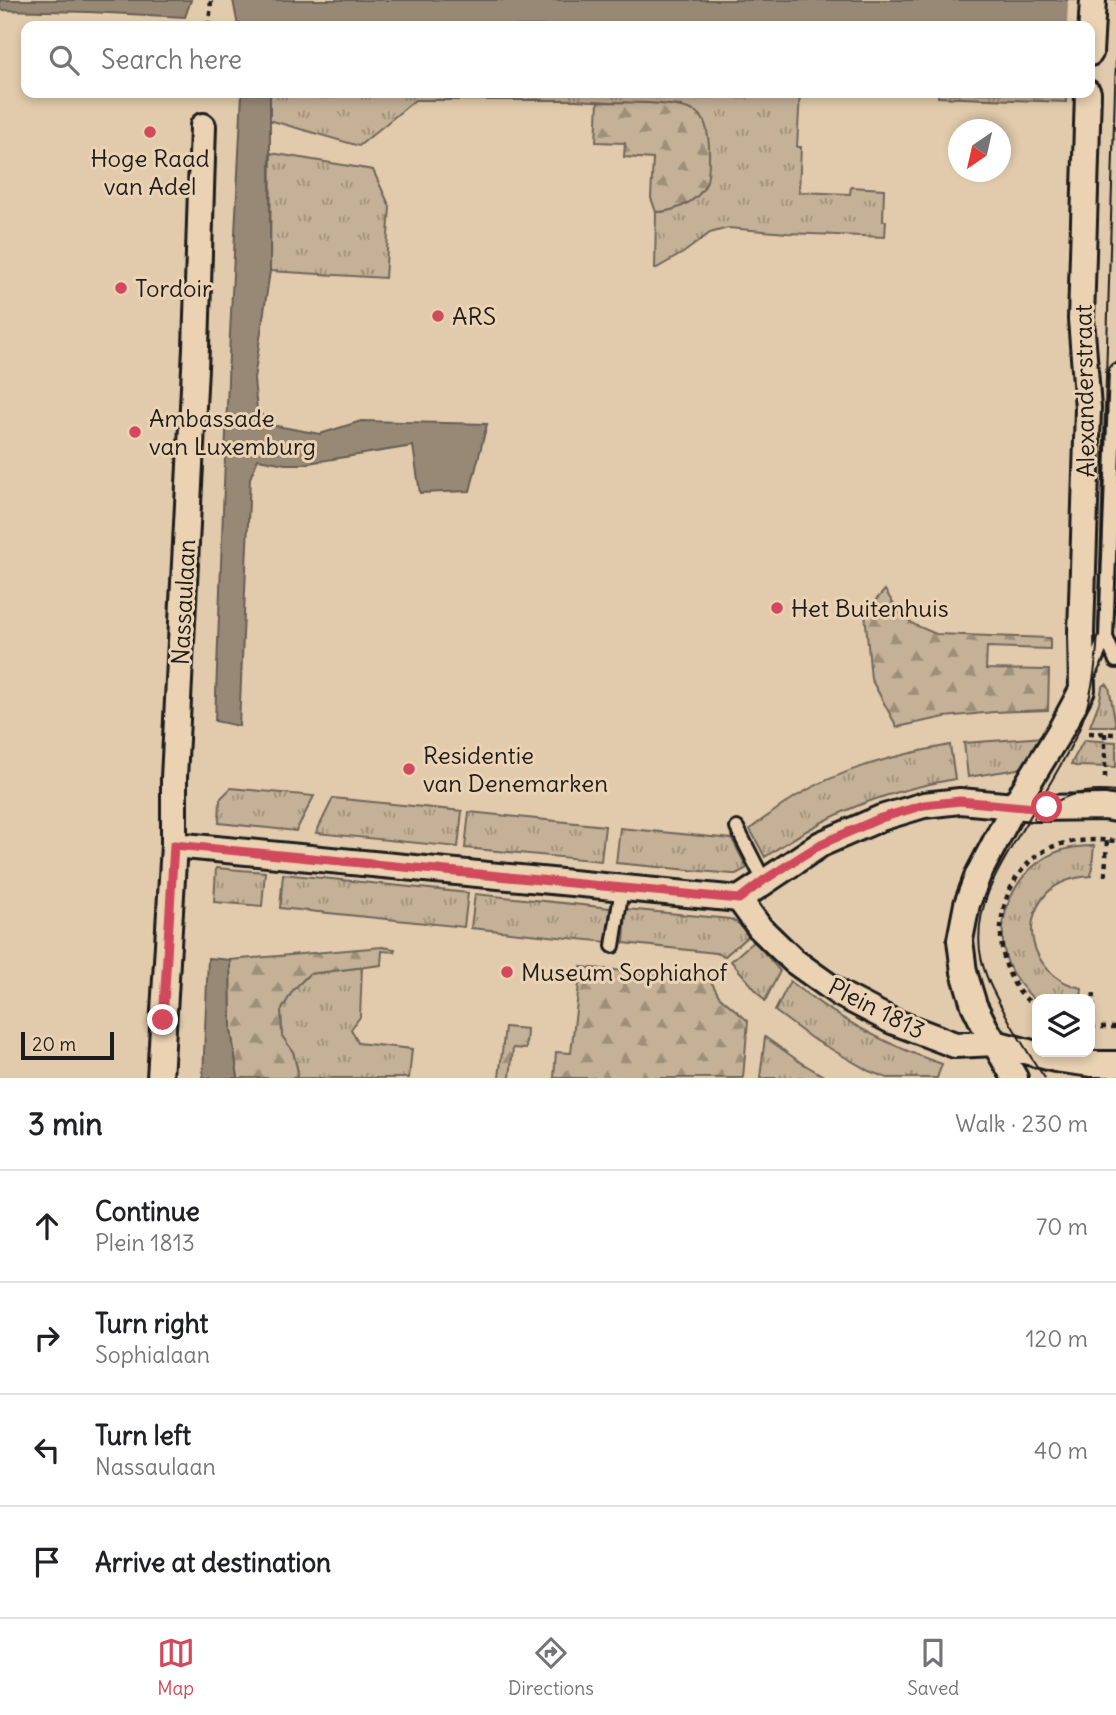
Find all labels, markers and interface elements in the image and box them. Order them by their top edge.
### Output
search box [21,21,1095,98]
icon: search [45,41,83,79]
text: Search here [101,43,242,76]
north arrow [948,119,1011,182]
marker: Hoge Raad van Adel [142,124,158,140]
place label: Hoge Raad van Adel [90,143,210,201]
place label: Tordoir [135,273,212,303]
marker: Tordoir [113,280,129,296]
place label: ARS [452,301,496,331]
street label: Alexanderstraat [1067,304,1101,478]
marker: ARS [430,308,446,324]
place label: Ambassade van Luxemburg [149,403,316,461]
marker: Ambassade van Luxemburg [127,424,143,440]
street label: Nassaulaan [165,538,201,666]
place label: Het Buitenhuis [791,593,949,623]
marker: Het Buitenhuis [769,600,785,616]
place label: Residentie van Denemarken [423,740,608,798]
marker: Residentie van Denemarken [401,761,417,777]
route start [1031,791,1062,822]
place label: Museum Sophiahof [521,957,729,987]
marker: Museum Sophiahof [499,964,515,980]
street label: Plein 1813 [824,971,930,1045]
map controls [1032,994,1095,1057]
button: layers [1032,994,1095,1057]
route end [147,1004,178,1035]
scale bar [21,1029,114,1061]
text: 20 m [32,1032,76,1056]
text: 3 min [28,1105,103,1143]
text: Walk · 230 m [955,1109,1088,1138]
text: Continue [95,1195,200,1228]
icon: ahead [28,1207,66,1245]
text: 70 m [1036,1212,1088,1241]
text: Plein 1813 [95,1228,195,1257]
text: Turn right [95,1307,208,1340]
icon: right [28,1319,66,1357]
text: 120 m [1025,1324,1088,1353]
text: Sophialaan [95,1340,210,1369]
text: Turn left [95,1419,191,1452]
icon: left [28,1431,66,1469]
text: 40 m [1034,1436,1088,1465]
text: Nassaulaan [95,1452,216,1481]
icon: arrive [28,1543,66,1581]
text: Arrive at destination [95,1546,331,1579]
tab: Map [157,1634,195,1700]
tab: Directions [508,1634,594,1700]
tab: Saved [907,1634,959,1700]

